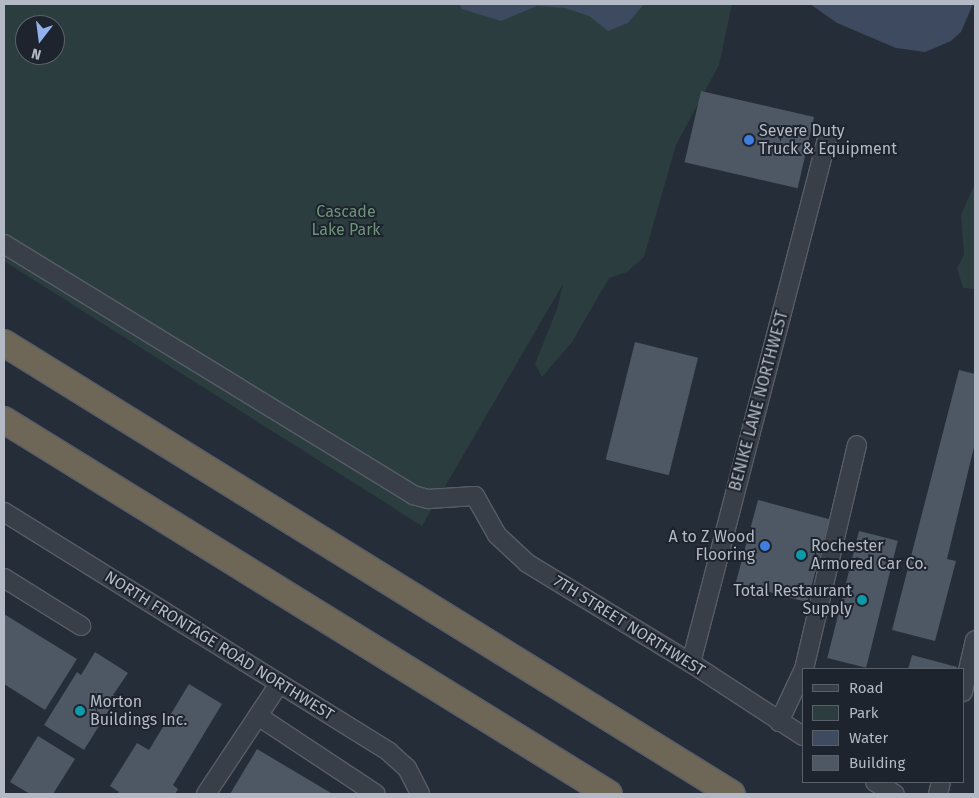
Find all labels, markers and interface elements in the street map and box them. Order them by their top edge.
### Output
north arrow [15,15,65,65]
text: N [30,45,43,63]
place label: Severe Duty Truck & Equipment [759,121,897,159]
marker: Severe Duty Truck & Equipment [743,134,755,146]
park label: Cascade Lake Park [311,202,381,240]
street label: BENIKE LANE NORTHWEST [726,309,792,493]
place label: A to Z Wood Flooring [669,527,755,565]
place label: Rochester Armored Car Co. [811,536,927,574]
marker: A to Z Wood Flooring [759,540,771,552]
marker: Rochester Armored Car Co. [795,549,807,561]
street label: NORTH FRONTAGE ROAD NORTHWEST [101,567,337,725]
street label: 7TH STREET NORTHWEST [550,571,708,681]
place label: Total Restaurant Supply [733,581,852,619]
marker: Total Restaurant Supply [856,594,868,606]
legend [802,668,964,783]
text: Road [849,679,884,697]
place label: Morton Buildings Inc. [90,692,187,730]
text: Park [849,704,879,722]
marker: Morton Buildings Inc. [74,705,86,717]
text: Water [849,729,888,747]
text: Building [849,754,905,772]

